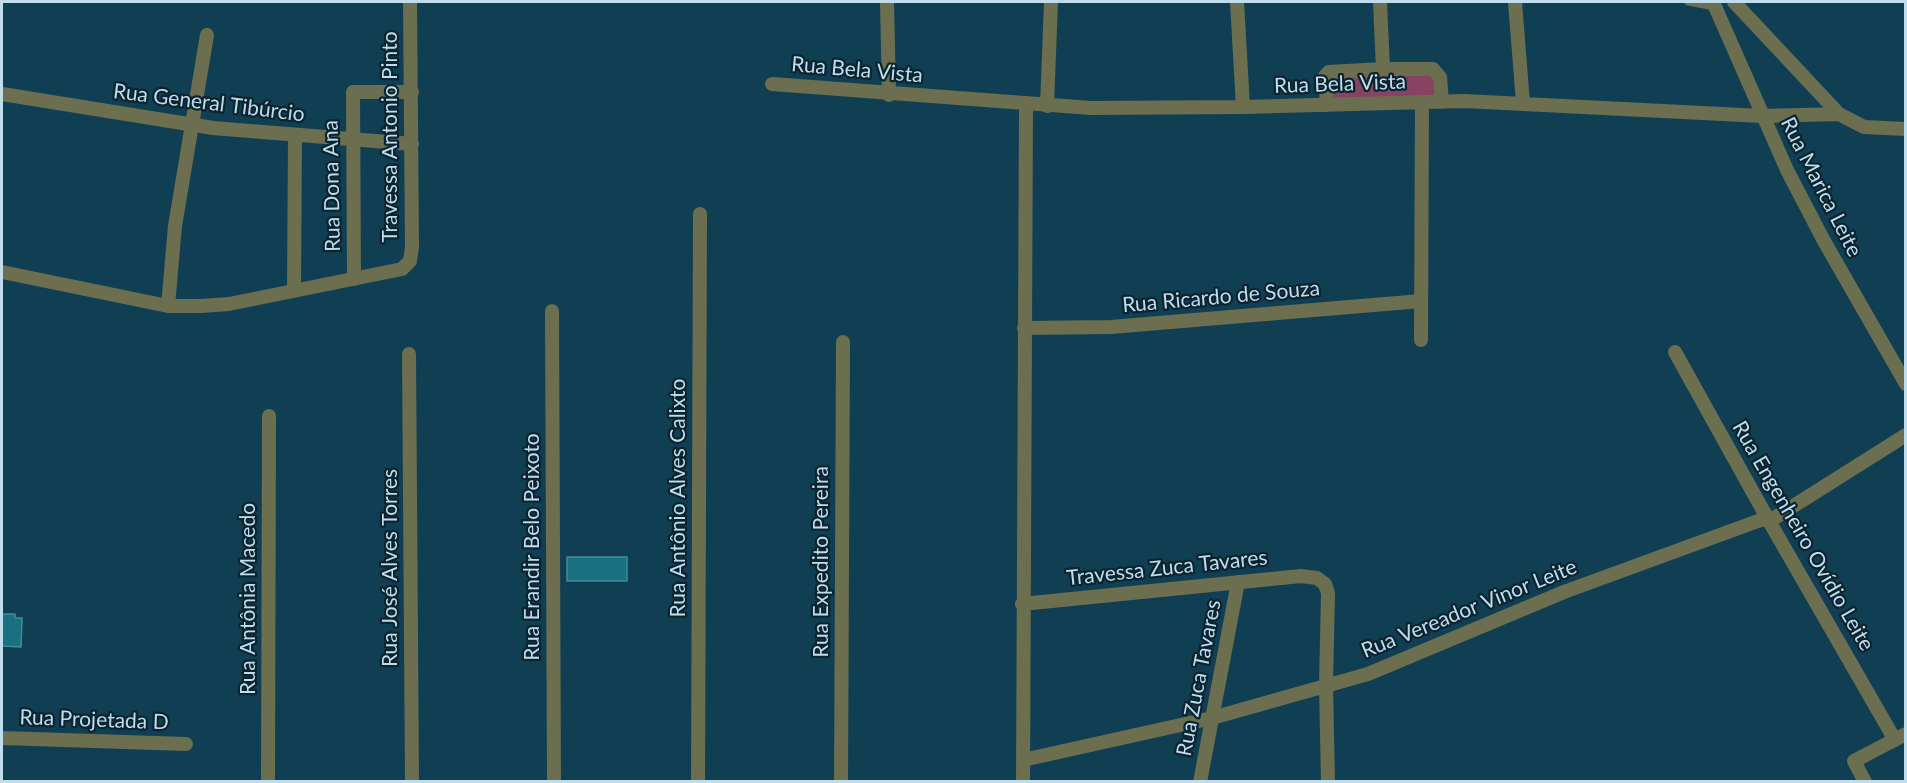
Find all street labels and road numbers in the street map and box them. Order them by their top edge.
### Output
street label: Travessa Antonio Pinto [377,31,403,243]
street label: Rua Bela Vista [790,52,924,88]
street label: Rua Bela Vista [1274,69,1406,99]
street label: Rua General Tibúrcio [112,79,306,127]
street label: Rua Marica Leite [1775,113,1867,261]
street label: Rua Dona Ana [318,120,346,252]
street label: Rua Ricardo de Souza [1121,276,1321,318]
street label: Rua Antônio Alves Calixto [665,379,691,617]
street label: Rua Engenheiro Ovídio Leite [1727,417,1879,655]
street label: Rua Erandir Belo Peixoto [519,433,545,661]
street label: Rua Expedito Pereira [808,466,834,658]
street label: Rua José Alves Torres [377,469,403,667]
street label: Rua Antônia Macedo [235,503,261,695]
street label: Travessa Zuca Tavares [1065,545,1269,591]
street label: Rua Vereador Vinor Leite [1358,554,1580,664]
street label: Rua Zuca Tavares [1171,598,1227,758]
street label: Rua Projetada D [19,705,169,735]

